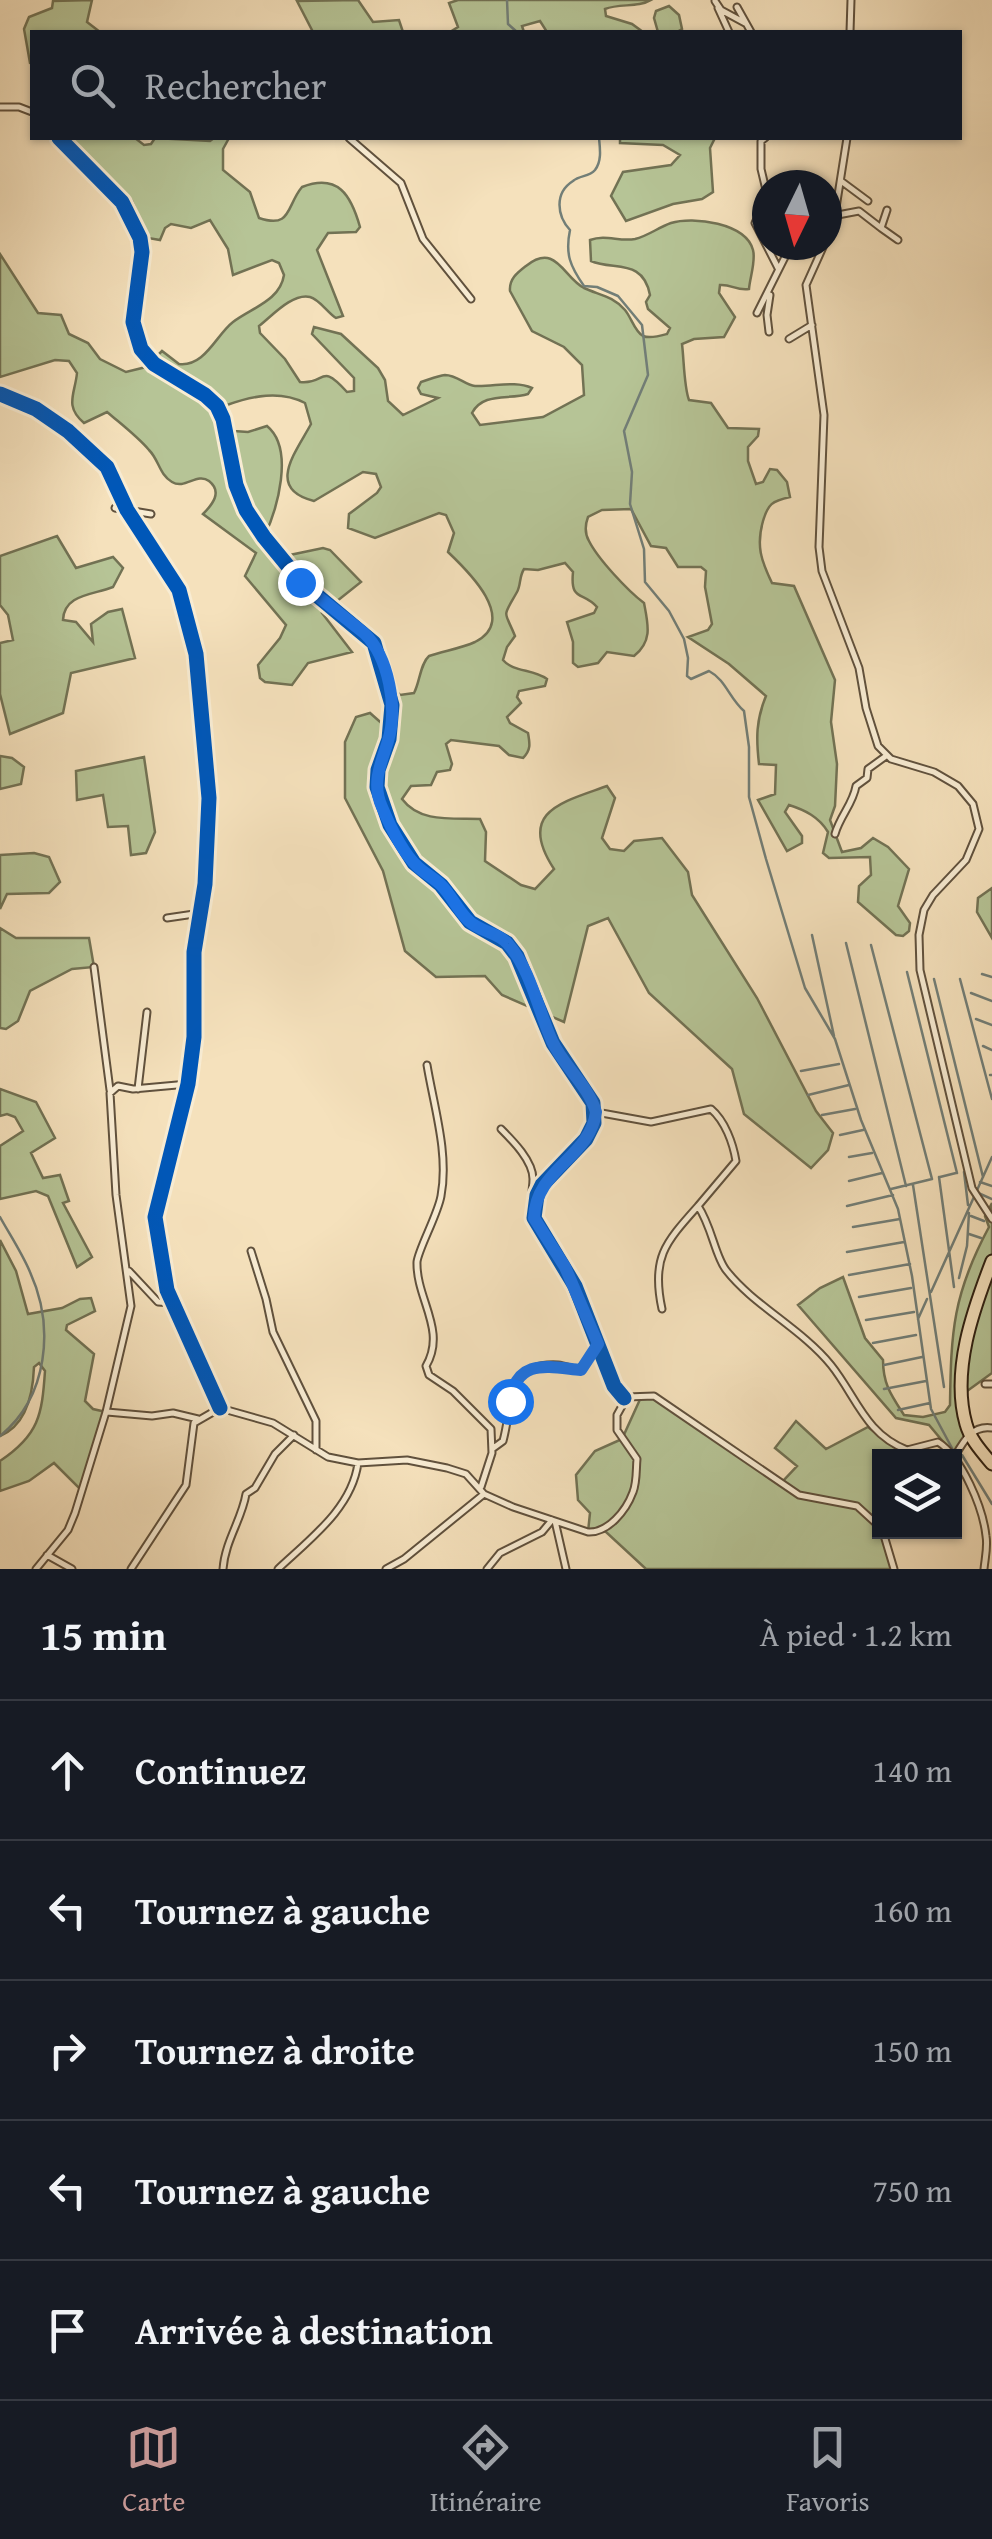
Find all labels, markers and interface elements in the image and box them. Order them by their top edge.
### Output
search box [30,30,962,140]
text: Rechercher [145,57,326,113]
icon: search [65,58,120,113]
north arrow [752,170,842,260]
route end [278,560,324,606]
route start [488,1379,534,1425]
map controls [872,1449,962,1539]
button: layers [872,1449,962,1539]
text: 15 min [40,1604,167,1665]
text: À pied · 1.2 km [760,1611,952,1658]
text: Continuez [135,1742,306,1798]
icon: ahead [40,1743,95,1798]
text: 140 m [873,1747,952,1794]
text: Tournez à gauche [135,1882,430,1938]
icon: left [40,1883,95,1938]
text: 160 m [873,1887,952,1934]
text: Tournez à droite [135,2022,415,2078]
icon: right [40,2023,95,2078]
text: 150 m [873,2027,952,2074]
text: Tournez à gauche [135,2162,430,2218]
icon: left [40,2163,95,2218]
text: 750 m [873,2167,952,2214]
text: Arrivée à destination [135,2302,493,2358]
icon: arrive [40,2303,95,2358]
tab: Carte [122,2420,185,2521]
tab: Itinéraire [430,2420,542,2521]
tab: Favoris [786,2420,870,2521]

